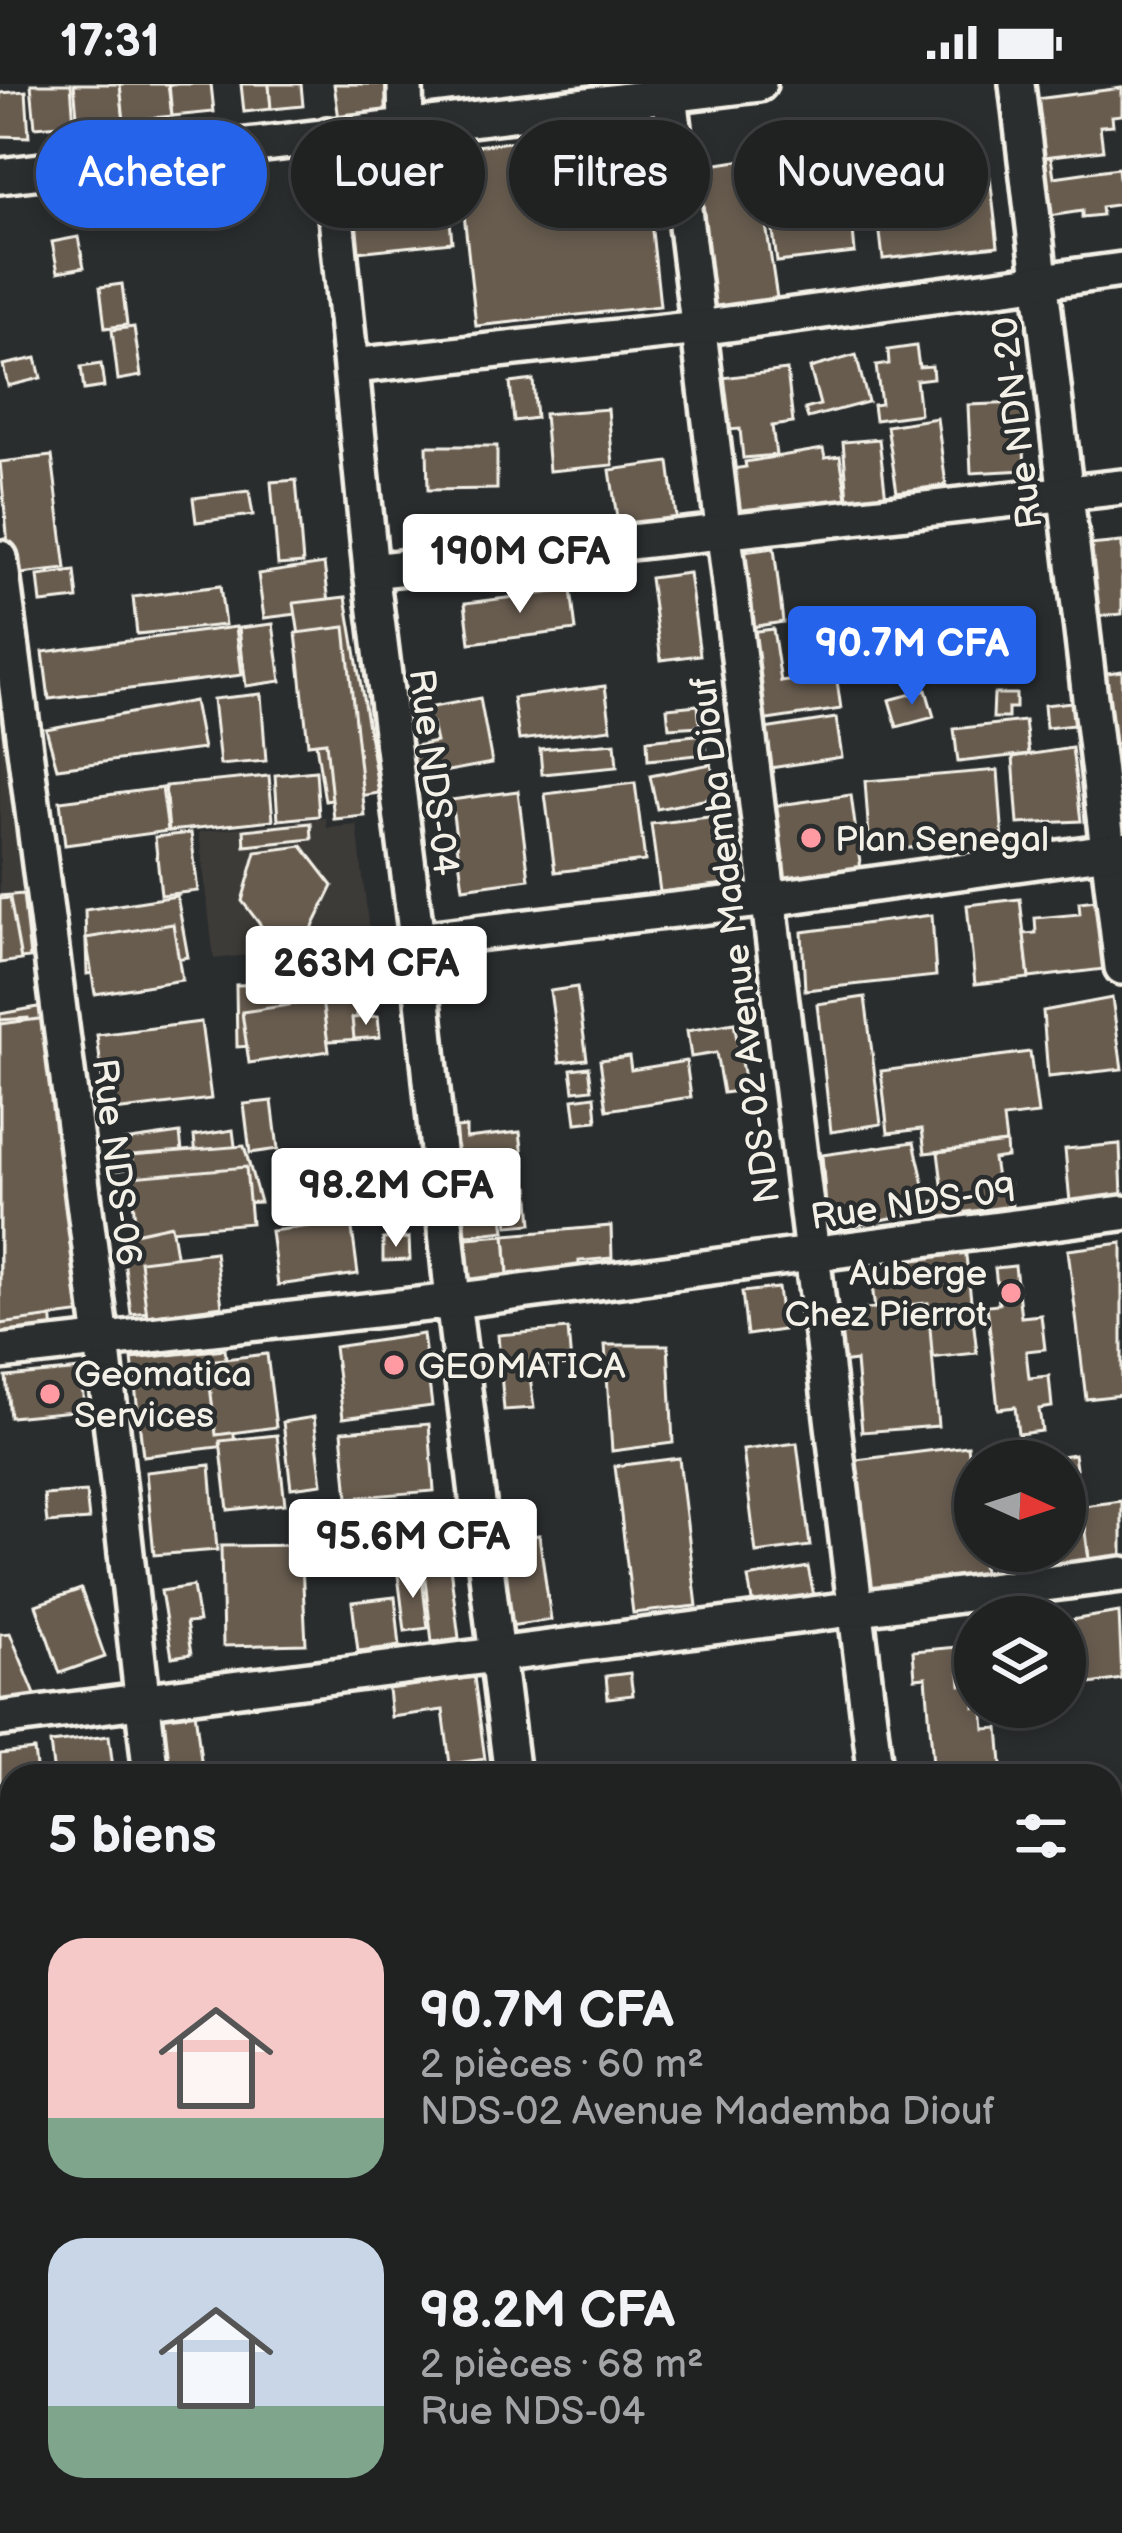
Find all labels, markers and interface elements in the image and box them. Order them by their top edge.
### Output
text: 17:31 [60,15,160,70]
chip: Acheter [36,120,267,228]
chip: Louer [291,120,485,228]
chip: Filtres [509,120,710,228]
chip: Nouveau [734,120,988,228]
street label: Rue NDN-20 [984,315,1053,531]
pin: 190M CFA [396,514,644,616]
text: 190M CFA [430,529,610,576]
pin: 90.7M CFA [775,606,1049,708]
text: 90.7M CFA [815,621,1009,668]
street label: Rue NDS-04 [399,666,467,878]
street label: NDS-02 Avenue Mademba Diouf [683,674,790,1206]
place label: Plan Senegal [835,819,1049,862]
marker: Plan Senegal [798,825,824,851]
pin: 263M CFA [242,926,490,1028]
text: 263M CFA [273,941,459,988]
street label: Rue NDS-06 [82,1056,150,1268]
pin: 98.2M CFA [259,1148,533,1250]
text: 98.2M CFA [299,1163,493,1210]
street label: Rue NDS-09 [808,1169,1019,1240]
place label: Auberge Chez Pierrot [784,1253,987,1337]
marker: Auberge Chez Pierrot [998,1280,1024,1306]
place label: GEOMATICA [418,1346,625,1389]
marker: GEOMATICA [381,1352,407,1378]
place label: Geomatica Services [74,1354,252,1438]
marker: Geomatica Services [37,1381,63,1407]
north arrow [954,1440,1086,1572]
map controls [954,1440,1086,1728]
pin: 95.6M CFA [276,1499,550,1601]
text: 95.6M CFA [316,1514,510,1561]
button: layers [954,1596,1086,1728]
icon: filters [1008,1803,1074,1869]
text: 5 biens [48,1806,217,1867]
text: 90.7M CFA [420,1981,674,2042]
icon: home [144,1986,288,2130]
text: 2 pièces · 60 m² [420,2042,704,2089]
text: NDS-02 Avenue Mademba Diouf [420,2089,995,2136]
text: 98.2M CFA [420,2281,675,2342]
icon: home [144,2286,288,2430]
text: 2 pièces · 68 m² [420,2342,704,2389]
text: Rue NDS-04 [420,2389,645,2436]

